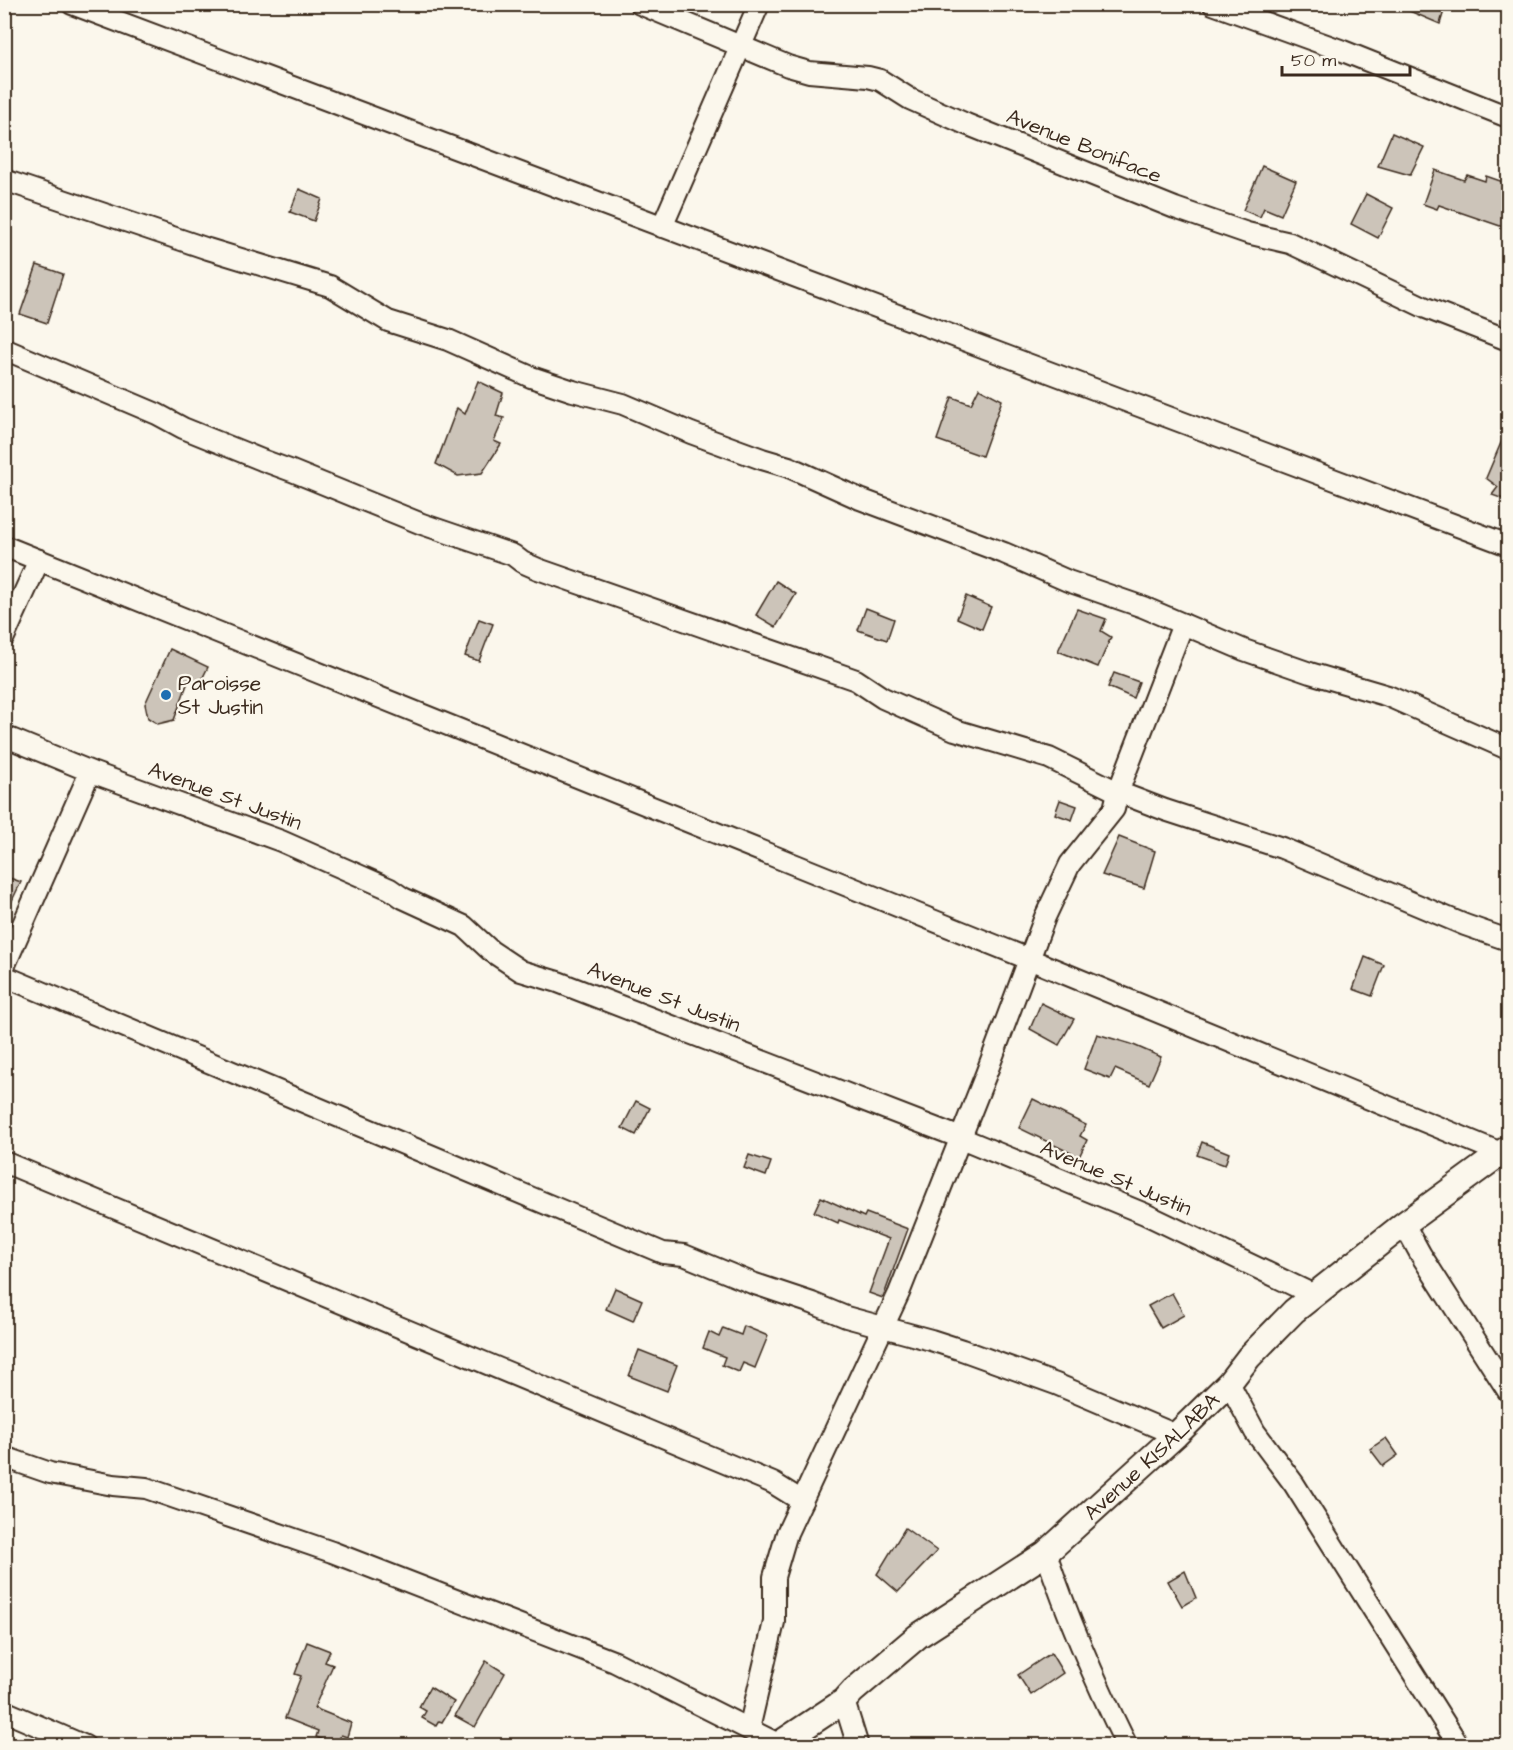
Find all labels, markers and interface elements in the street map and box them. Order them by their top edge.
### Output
scale bar [1282,39,1410,77]
text: 50 m [1291,48,1336,73]
street label: Avenue Boniface [1002,102,1166,190]
place label: Paroisse St Justin [178,669,263,722]
marker: Paroisse St Justin [159,688,173,702]
street label: Avenue St Justin [144,755,306,837]
street label: Avenue St Justin [583,955,745,1039]
street label: Avenue St Justin [1036,1133,1196,1223]
street label: Avenue KISALABA [1077,1385,1226,1527]

